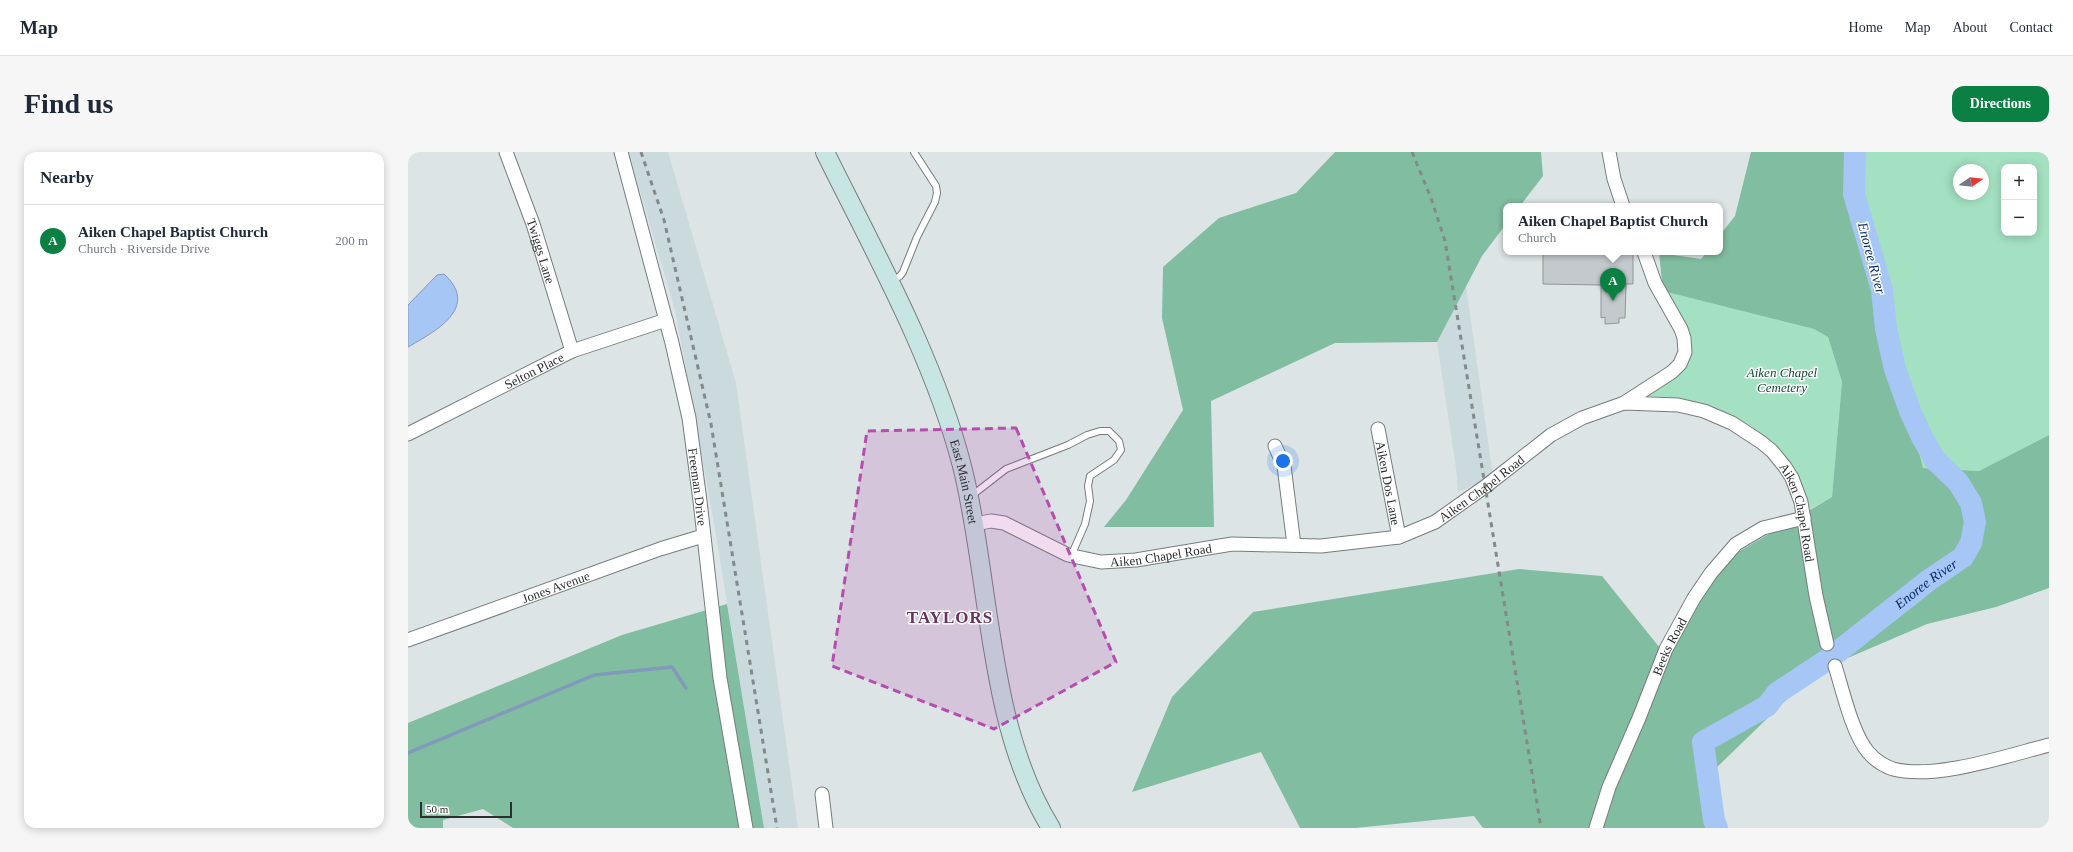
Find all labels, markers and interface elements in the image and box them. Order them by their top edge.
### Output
text: Map [20,17,58,38]
text: Home [1849,20,1883,35]
text: Map [1905,20,1930,35]
text: About [1952,20,1987,35]
text: Contact [2009,20,2053,35]
button: Directions [1952,86,2049,122]
text: Find us [24,88,114,119]
north arrow [1953,164,1989,200]
map controls [2001,164,2037,236]
button: + [2001,164,2037,200]
text: Nearby [40,168,94,187]
button: − [2001,200,2037,236]
popup [1503,203,1723,255]
text: Aiken Chapel Baptist Church [1518,213,1708,229]
street label: Twiggs Lane [524,216,558,286]
water label: Enoree River [1854,220,1888,296]
text: Aiken Chapel Baptist Church [78,224,268,240]
text: Church [1518,230,1556,245]
text: A [48,233,58,248]
text: 200 m [335,233,368,248]
text: Church · Riverside Drive [78,241,210,256]
pin: A [1600,268,1626,301]
street label: Selton Place [502,349,566,392]
park label: Aiken Chapel Cemetery [1746,365,1818,395]
street label: East Main Street [947,437,981,526]
street label: Aiken Dos Lane [1373,440,1404,527]
street label: Freeman Drive [685,447,710,527]
your location [1273,451,1293,471]
street label: Aiken Chapel Road [1436,452,1528,525]
street label: Aiken Chapel Road [1776,460,1817,563]
street label: Aiken Chapel Road [1110,540,1213,569]
water label: Enoree River [1891,556,1961,613]
street label: Jones Avenue [520,568,592,606]
district label: TAYLORS [907,608,993,627]
street label: Beeks Road [1649,615,1690,678]
scale bar [420,800,512,819]
text: 50 m [426,803,448,815]

